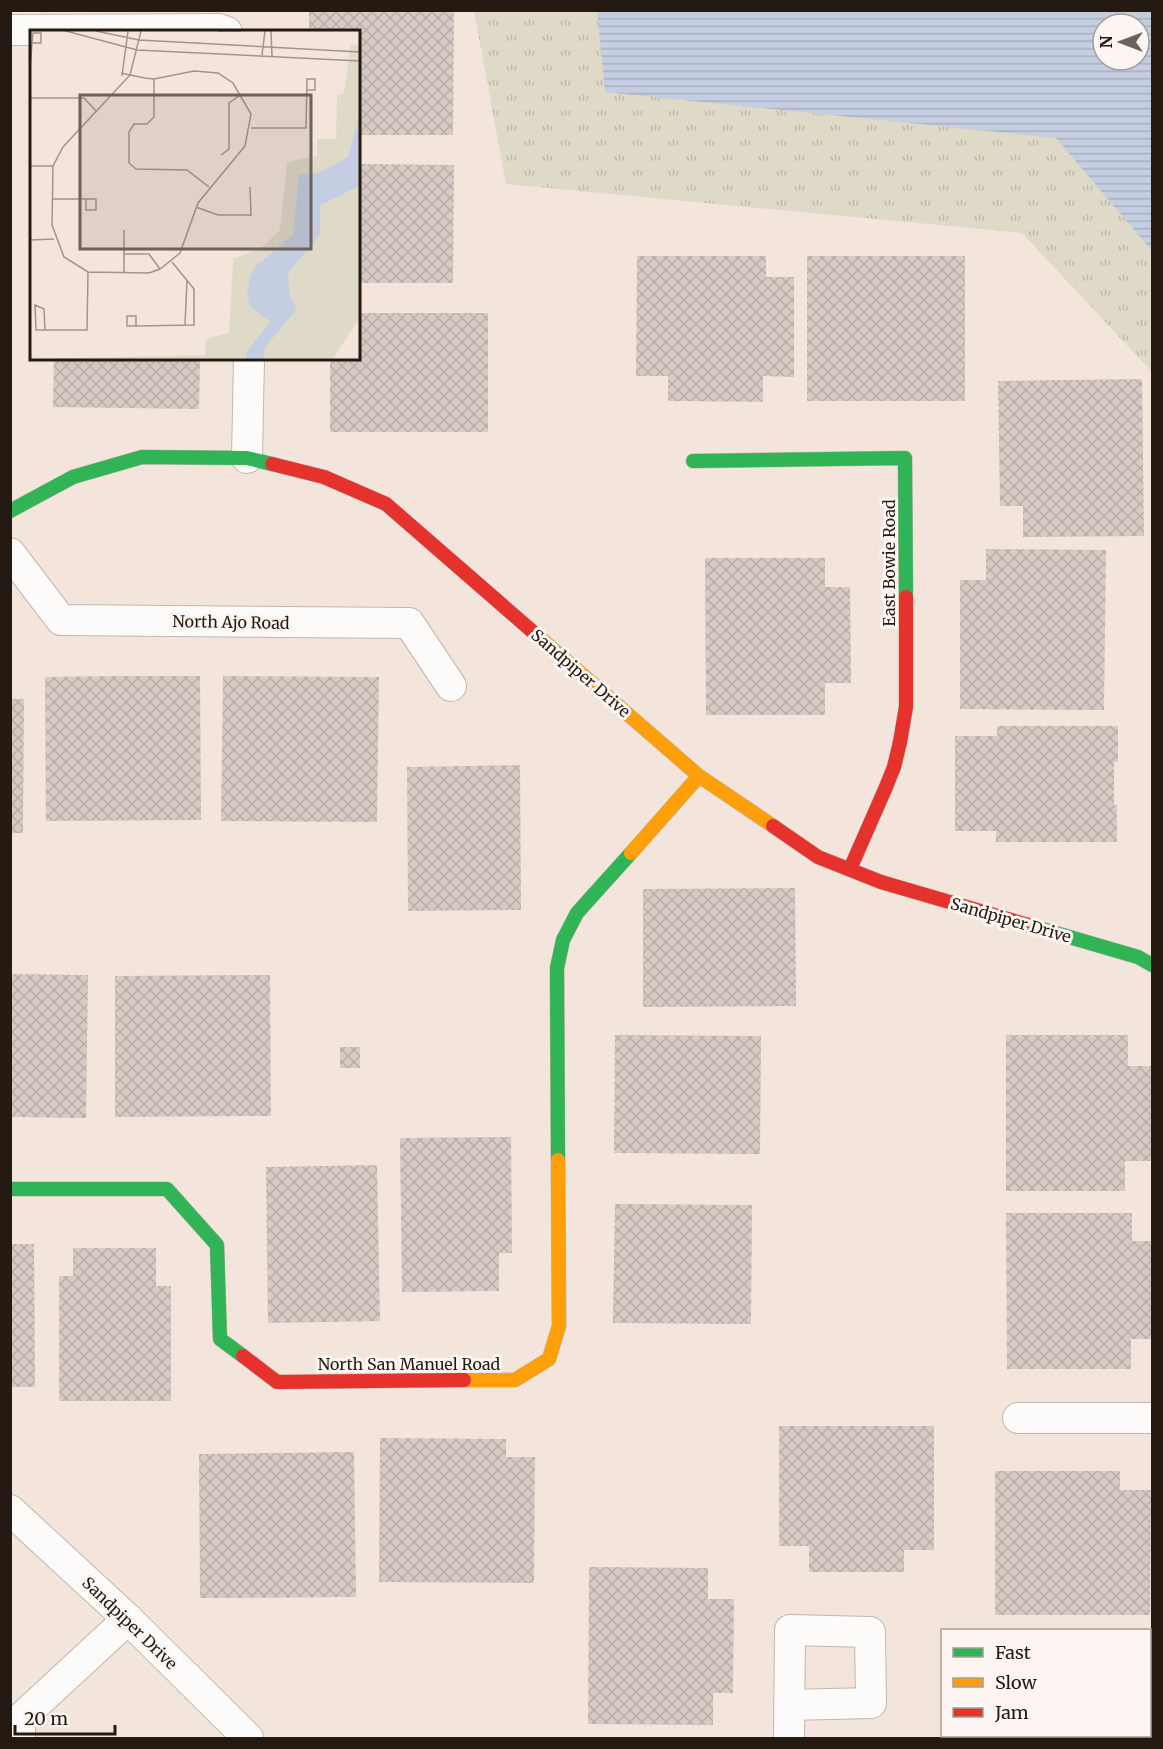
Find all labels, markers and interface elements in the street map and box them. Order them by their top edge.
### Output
north arrow [1091,12,1151,72]
inset map [30,30,360,360]
text: N [1096,35,1116,48]
street label: East Bowie Road [879,499,899,627]
street label: North Ajo Road [172,611,290,633]
street label: Sandpiper Drive [527,625,635,721]
street label: Sandpiper Drive [948,893,1074,947]
street label: North San Manuel Road [318,1354,501,1374]
street label: Sandpiper Drive [78,1573,182,1673]
legend [941,1629,1151,1737]
text: Fast [995,1641,1031,1664]
text: Slow [995,1671,1038,1694]
scale bar [15,1698,116,1736]
text: Jam [994,1701,1029,1724]
text: 20 m [24,1707,68,1730]

